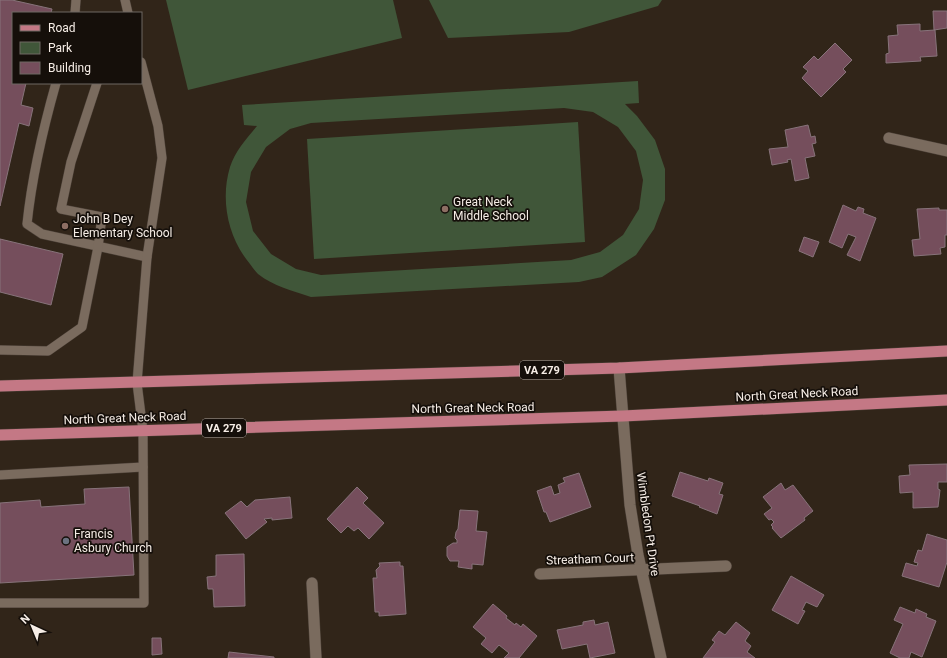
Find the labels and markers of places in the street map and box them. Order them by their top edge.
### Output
place label: Great Neck Middle School [453,195,529,223]
marker: Great Neck Middle School [440,204,450,214]
place label: John B Dey Elementary School [73,212,173,240]
marker: John B Dey Elementary School [60,221,70,231]
place label: Francis Asbury Church [74,527,152,555]
marker: Francis Asbury Church [61,536,71,546]

